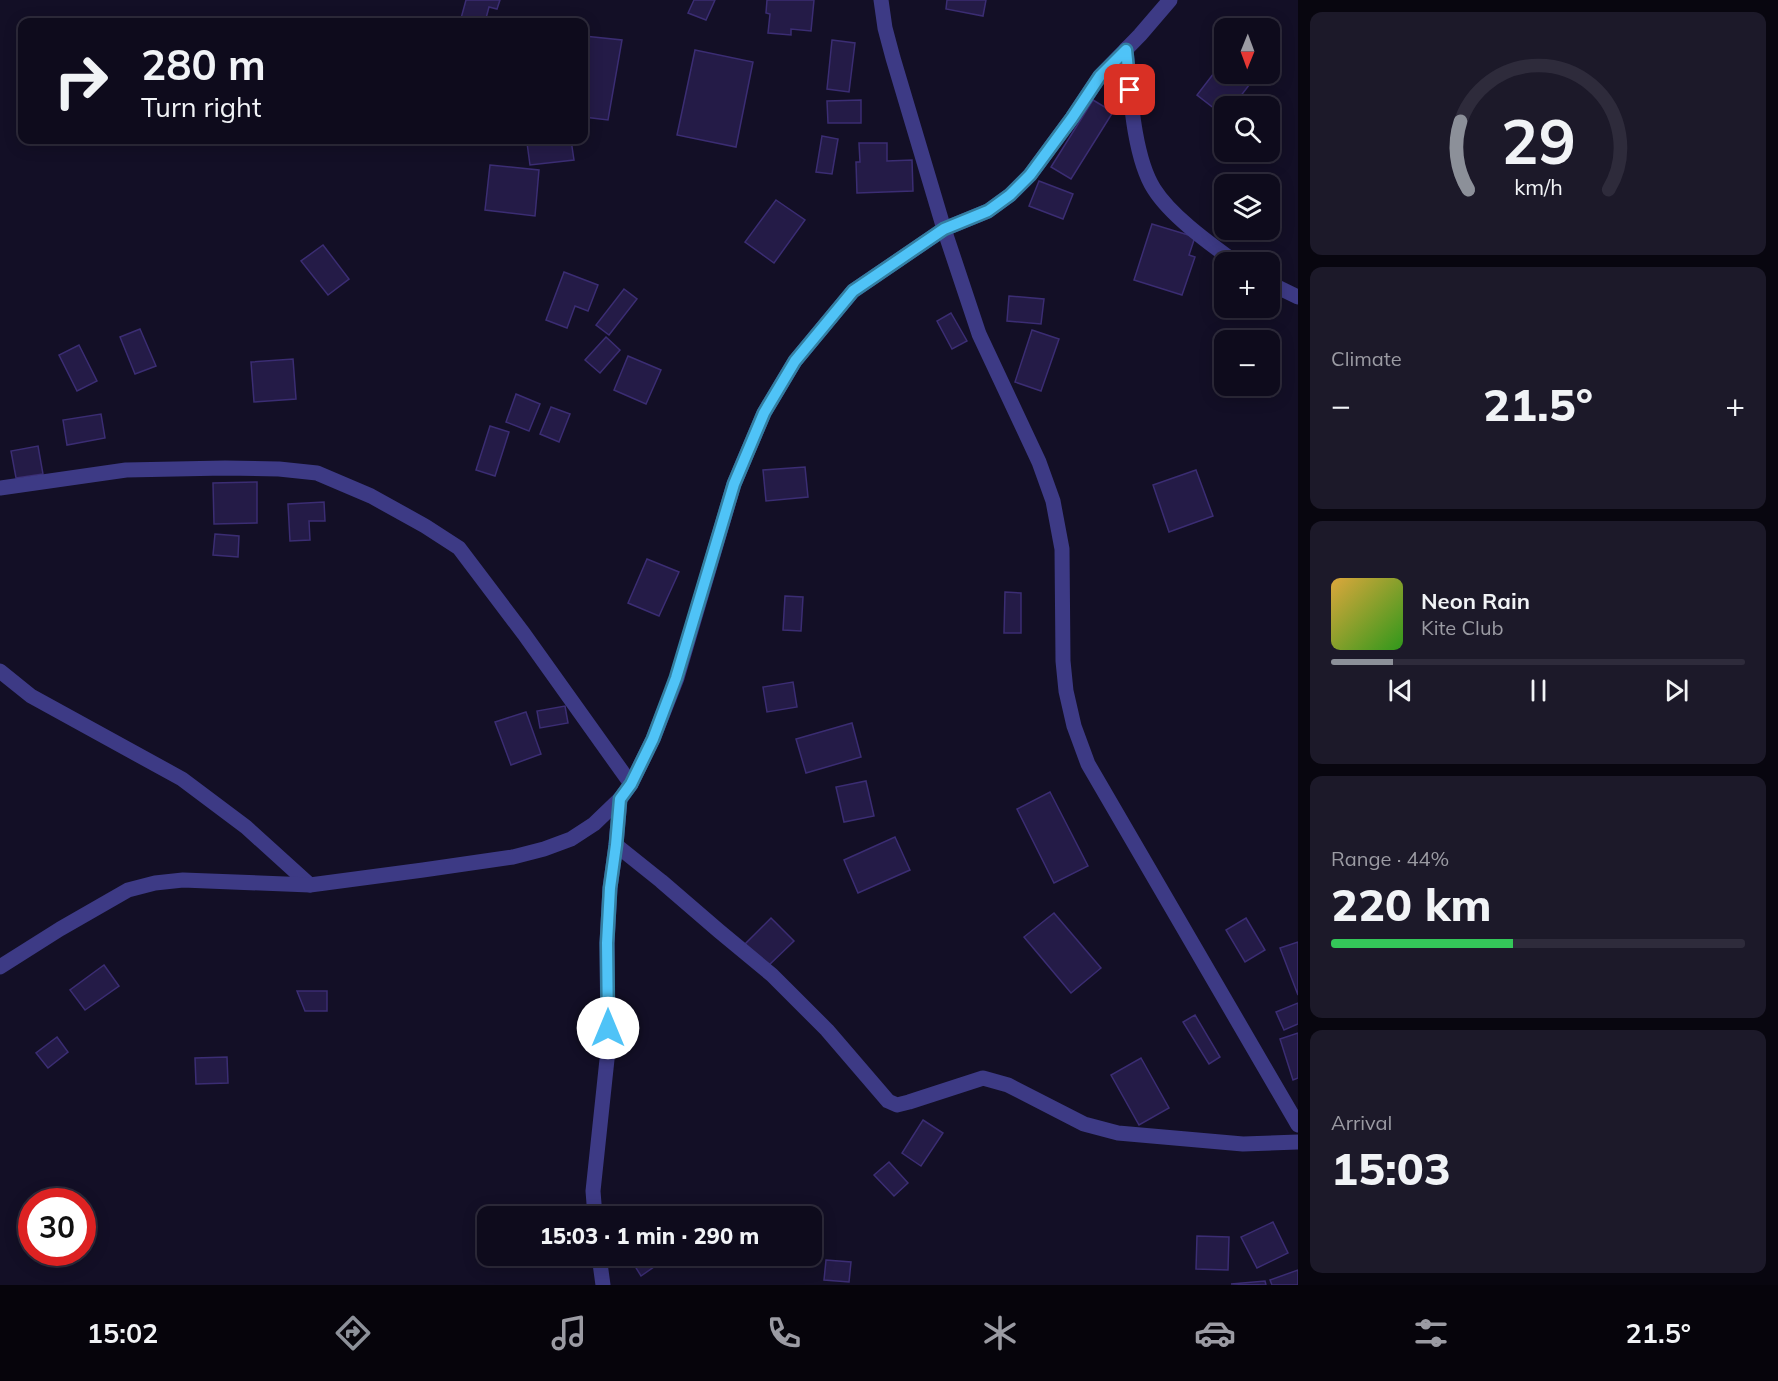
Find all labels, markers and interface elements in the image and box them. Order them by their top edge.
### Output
north arrow [1214,18,1280,84]
map controls [1214,18,1280,396]
text: 280 m [141,38,266,91]
icon: right [42,42,120,120]
pin [1104,64,1155,115]
icon: arrive [1113,73,1146,106]
text: Turn right [141,90,261,124]
button: search [1214,96,1280,162]
text: 29 [1501,101,1575,180]
button: layers [1214,174,1280,240]
text: km/h [1514,174,1562,201]
button: + [1214,252,1280,318]
button: − [1214,330,1280,396]
text: Climate [1331,346,1402,371]
text: 21.5° [1483,376,1593,432]
text: − [1331,384,1351,425]
text: + [1725,384,1745,425]
text: Neon Rain [1421,587,1530,615]
text: Kite Club [1421,615,1503,640]
icon: previous [1384,674,1417,707]
icon: pause [1522,674,1555,707]
icon: next [1660,674,1693,707]
text: Range · 44% [1331,846,1449,871]
text: 220 km [1331,876,1492,932]
position arrow [576,996,640,1060]
text: Arrival [1331,1110,1392,1135]
text: 15:03 [1331,1140,1451,1196]
speed limit sign: 30 [18,1188,96,1266]
text: 15:03 · 1 min · 290 m [540,1222,759,1250]
icon: directions [332,1312,374,1354]
icon: music [548,1312,590,1354]
icon: phone [763,1312,805,1354]
icon: climate [979,1312,1021,1354]
icon: car [1194,1312,1236,1354]
icon: filters [1410,1312,1452,1354]
text: 15:02 [87,1316,158,1350]
text: 21.5° [1626,1316,1691,1350]

